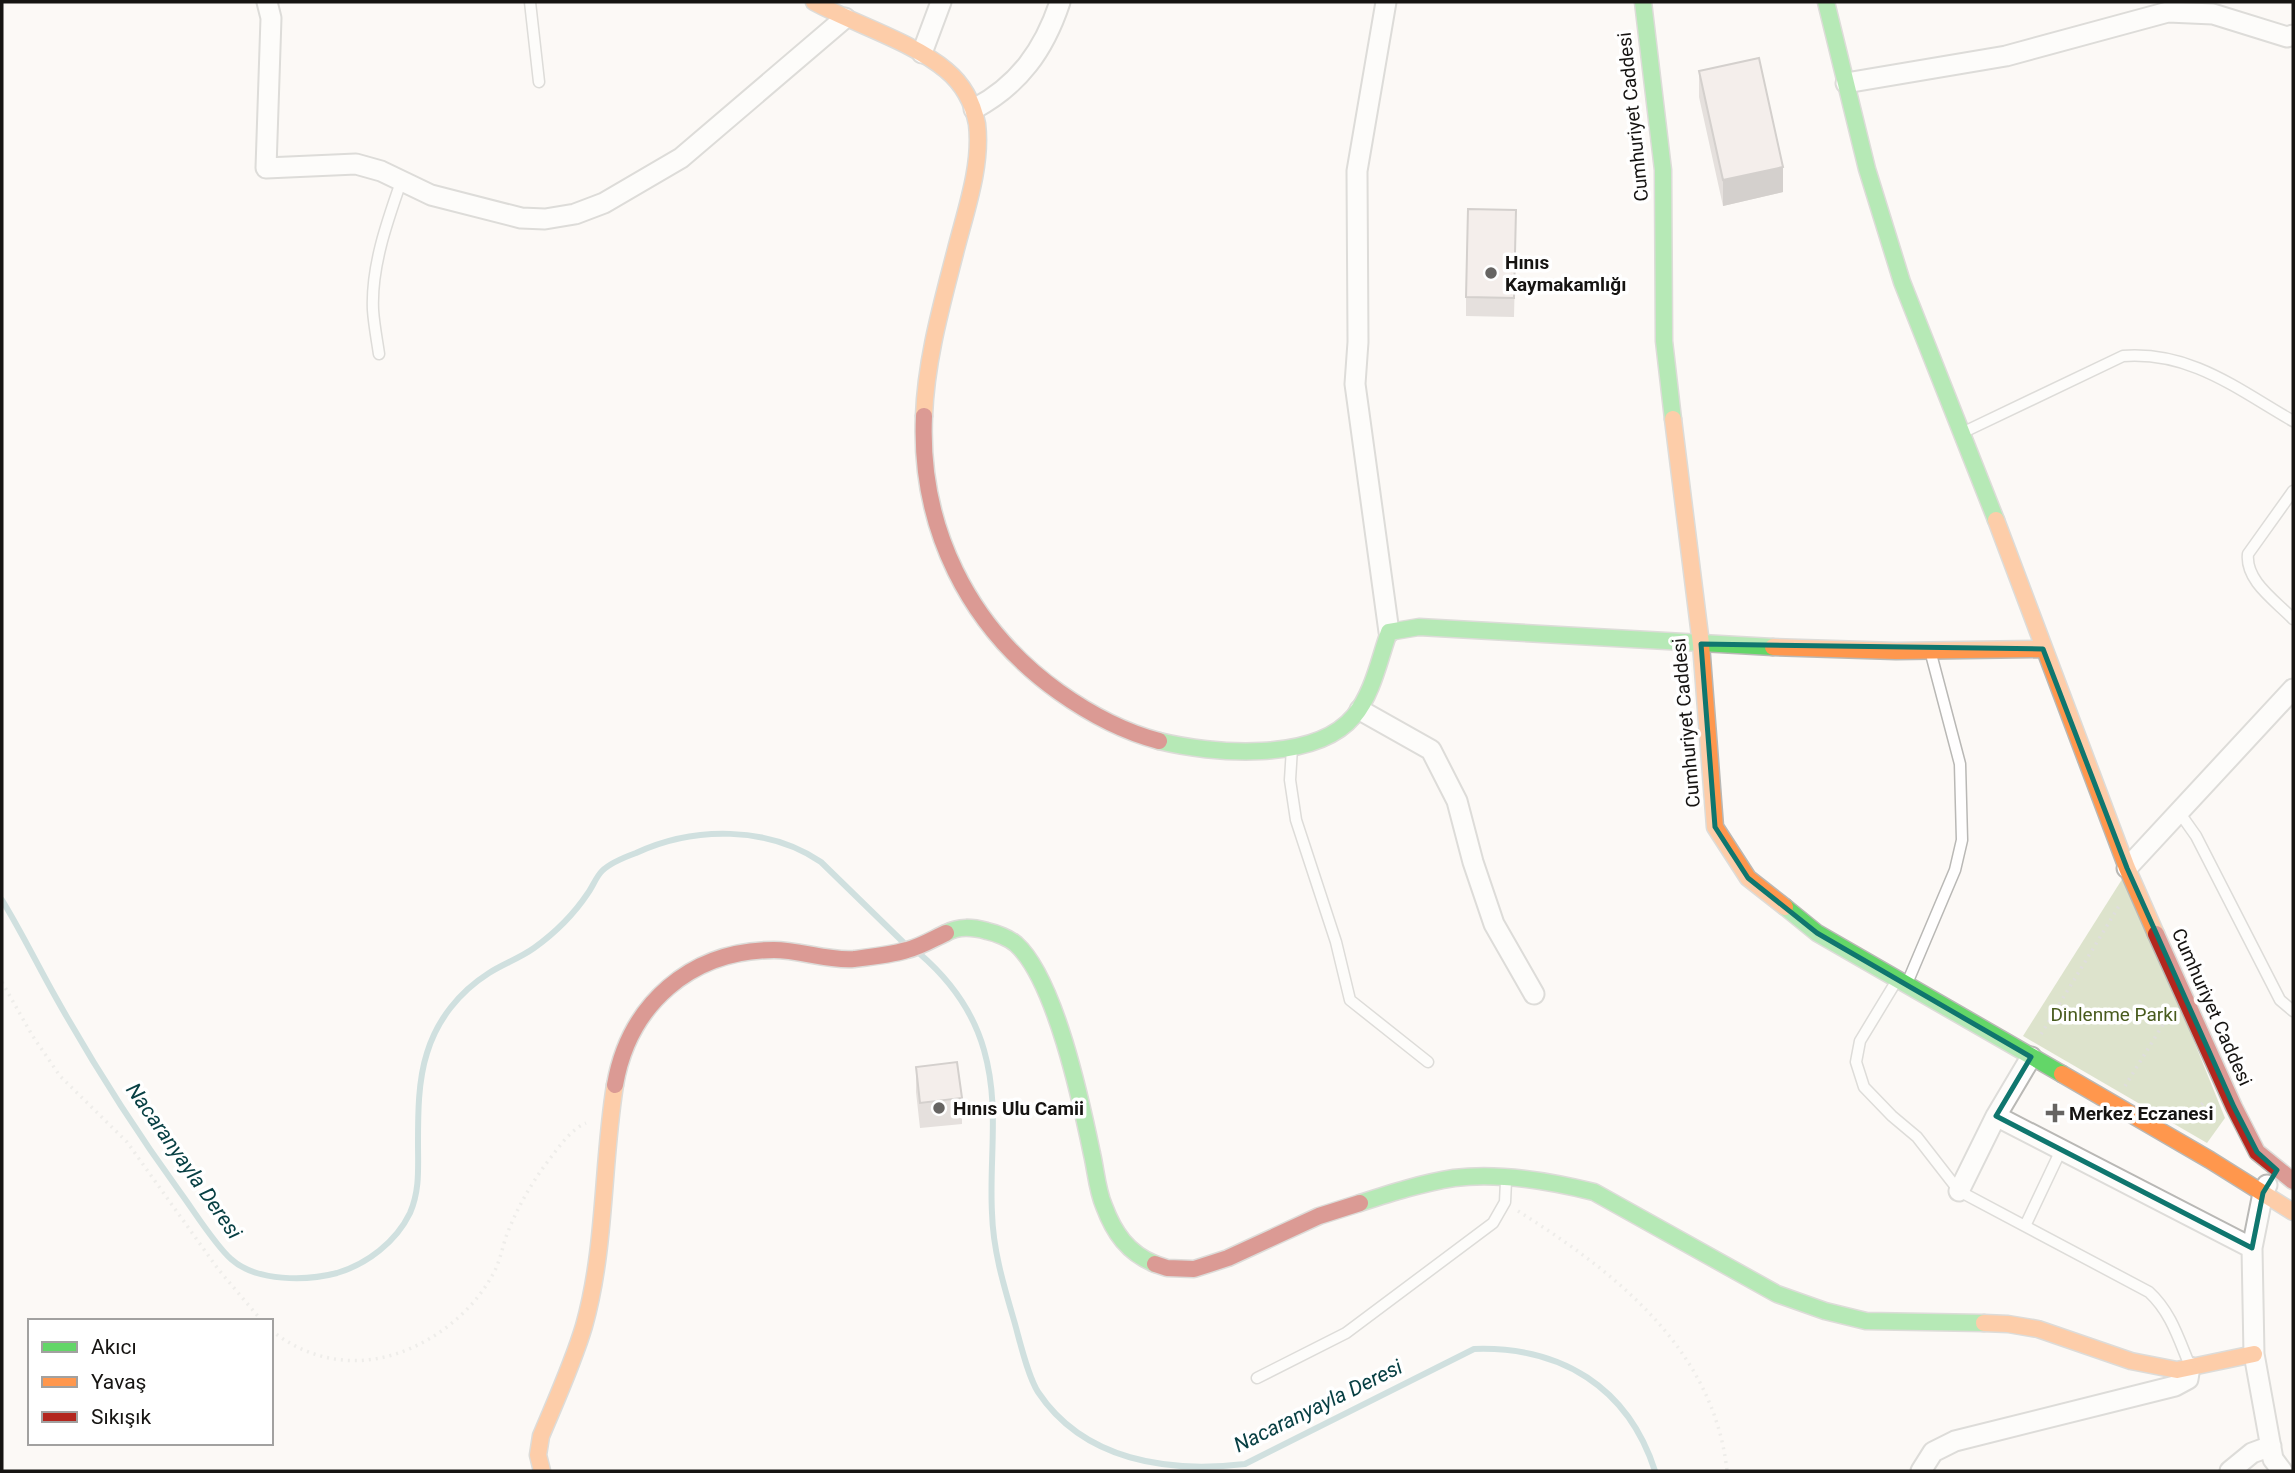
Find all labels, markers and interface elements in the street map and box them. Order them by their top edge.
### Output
street label: Cumhuriyet Caddesi [1613,31,1653,203]
place label: Hınıs Kaymakamlığı [1505,251,1626,296]
marker: Hınıs Kaymakamlığı [1483,265,1499,281]
street label: Cumhuriyet Caddesi [1667,637,1705,809]
street label: Cumhuriyet Caddesi [2167,925,2257,1089]
park label: Dinlenme Parkı [2050,1003,2178,1026]
water label: Nacaranyayla Deresi [121,1079,247,1244]
place label: Hınıs Ulu Camii [953,1097,1084,1120]
marker: Hınıs Ulu Camii [931,1100,947,1116]
place label: Merkez Eczanesi [2069,1102,2213,1125]
marker: Merkez Eczanesi [2047,1105,2063,1121]
legend [28,1319,273,1445]
text: Akıcı [91,1335,137,1359]
water label: Nacaranyayla Deresi [1230,1355,1406,1457]
text: Yavaş [91,1370,146,1394]
text: Sıkışık [91,1405,152,1429]

